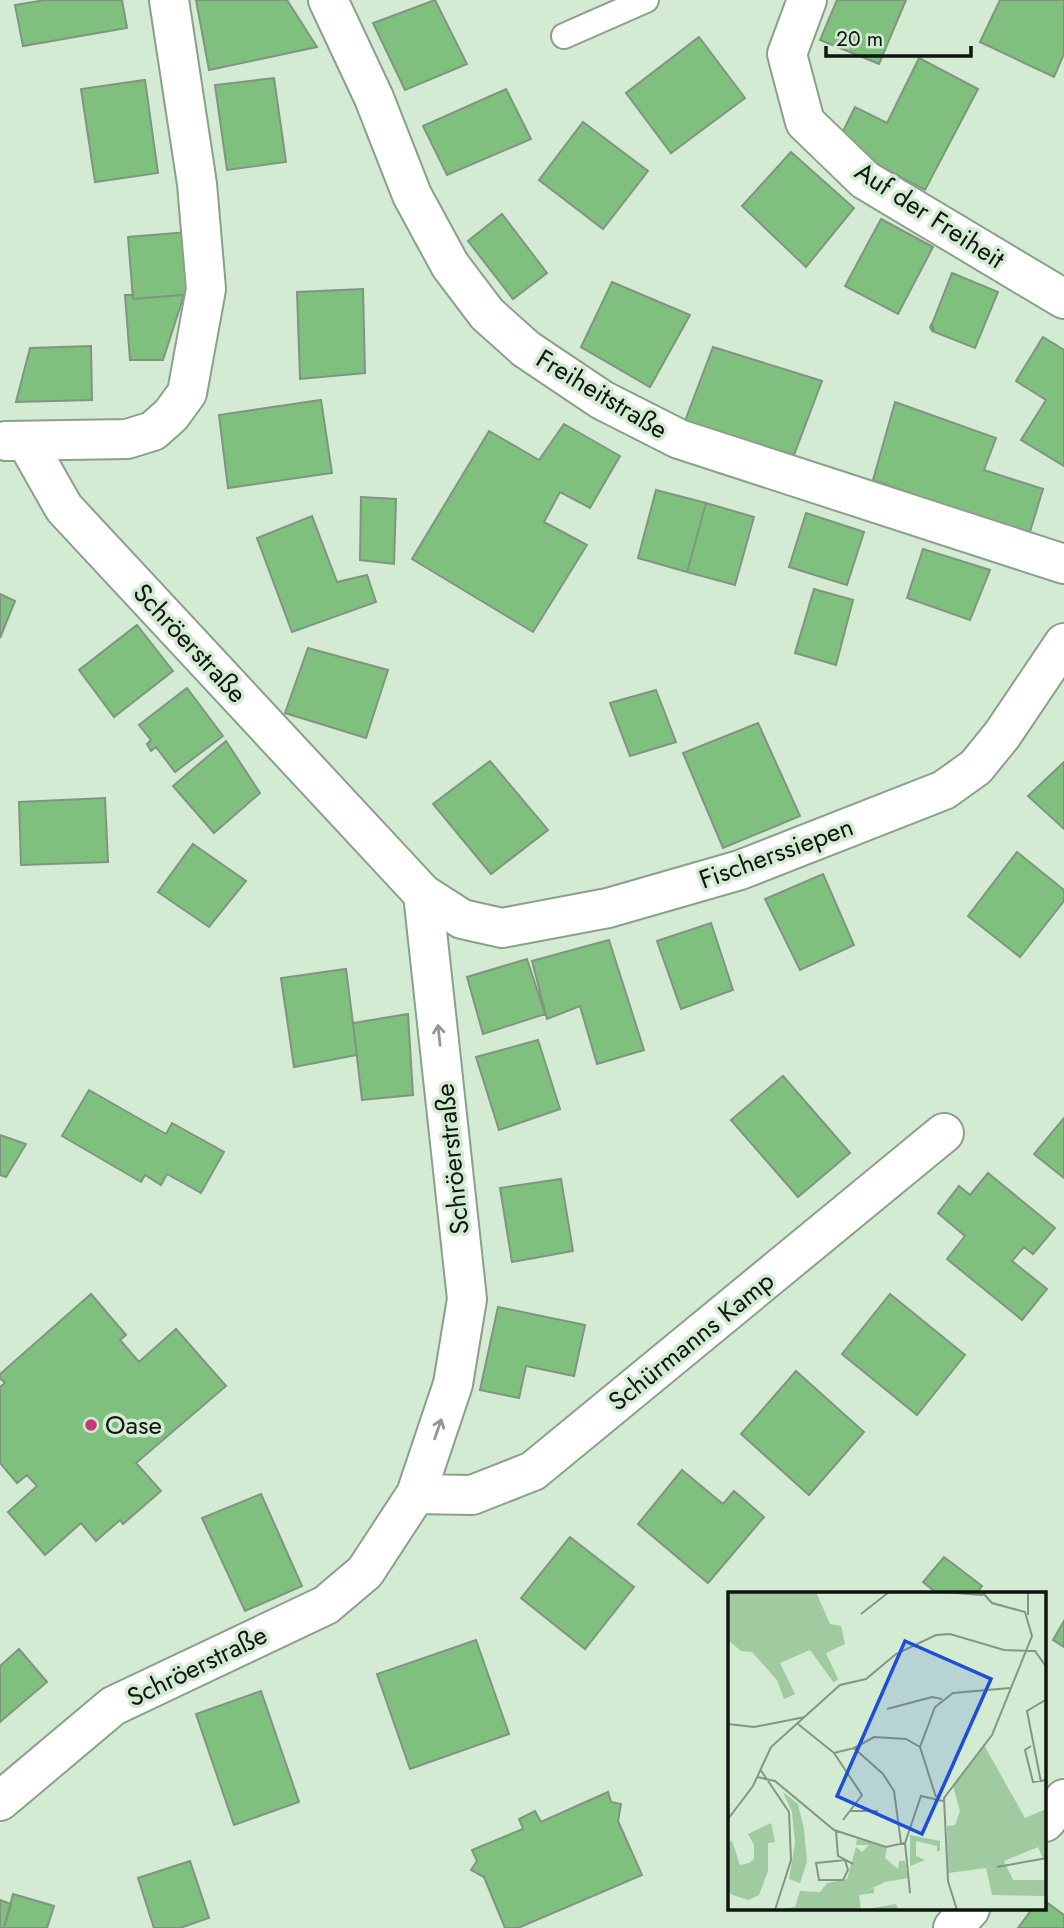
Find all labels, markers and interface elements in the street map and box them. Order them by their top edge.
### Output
scale bar [826,14,971,58]
text: 20 m [836,24,883,54]
street label: Auf der Freiheit [848,152,1013,278]
street label: Freiheitstraße [529,340,675,448]
street label: Schröerstraße [124,575,256,711]
street label: Fischerssiepen [694,808,858,898]
one-way arrow [432,1025,445,1047]
street label: Schröerstraße [425,1082,479,1236]
street label: Schürmanns Kamp [600,1262,782,1420]
place label: Oase [105,1406,162,1444]
marker: Oase [83,1417,99,1433]
one-way arrow [433,1419,445,1441]
inset map [728,1592,1046,1910]
street label: Schröerstraße [121,1616,273,1716]

